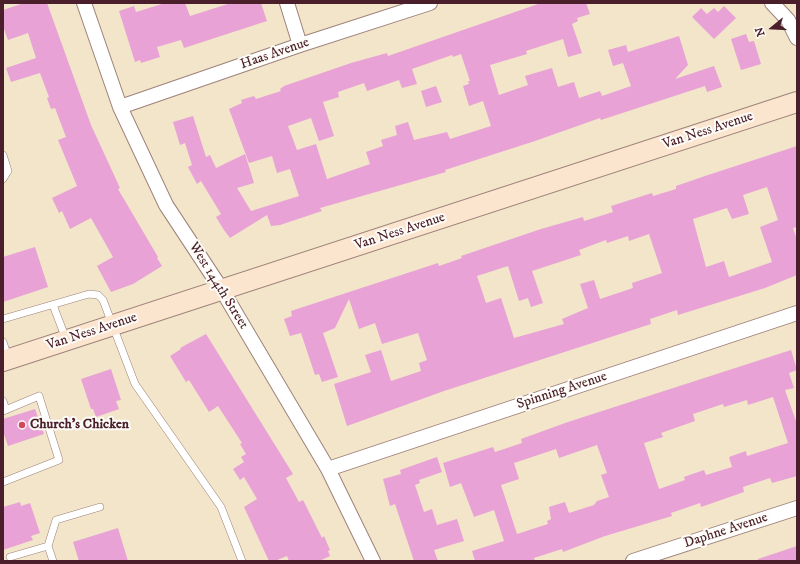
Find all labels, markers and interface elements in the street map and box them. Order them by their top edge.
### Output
north arrow [752,8,792,48]
text: N [753,25,769,38]
street label: Haas Avenue [238,34,312,74]
street label: Van Ness Avenue [661,108,755,154]
street label: Van Ness Avenue [353,209,447,255]
street label: West 144th Street [185,239,251,333]
street label: Van Ness Avenue [45,309,139,355]
street label: Spinning Avenue [515,369,609,413]
place label: Church's Chicken [30,417,129,433]
marker: Church's Chicken [17,420,27,430]
street label: Daphne Avenue [682,510,770,552]

